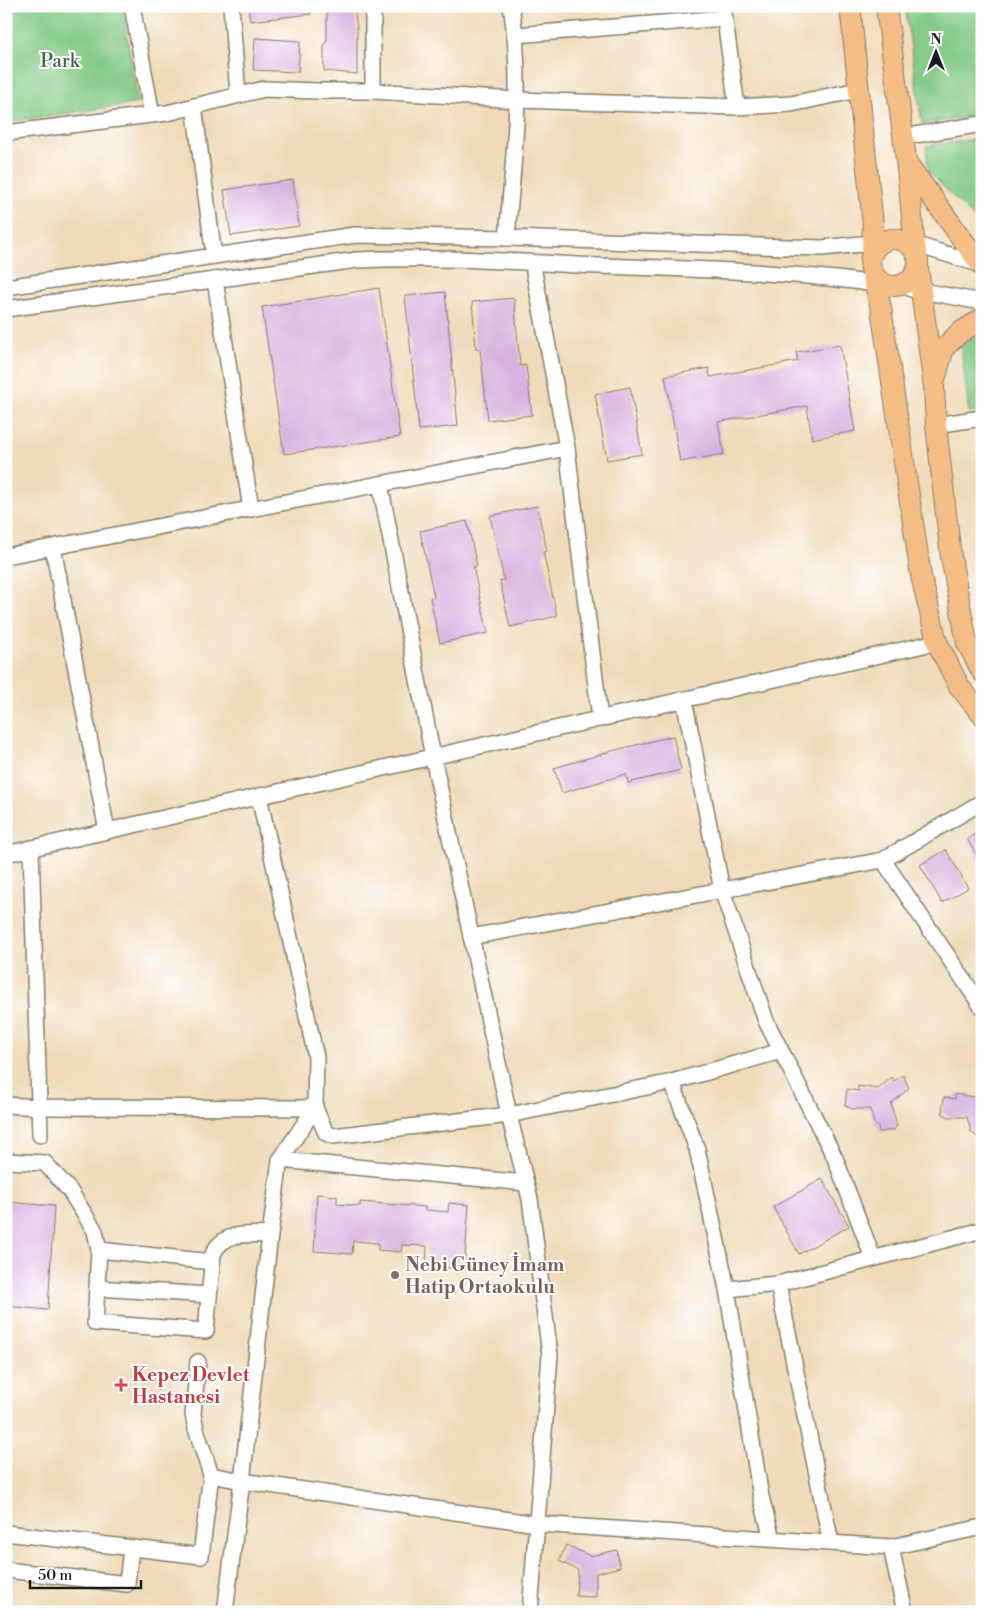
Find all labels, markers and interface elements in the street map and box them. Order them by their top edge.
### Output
north arrow [910,28,960,78]
text: N [930,31,942,49]
park label: Park [40,49,81,73]
place label: Nebi Güney İmam Hatip Ortaokulu [405,1251,564,1299]
marker: Nebi Güney İmam Hatip Ortaokulu [389,1269,401,1281]
place label: Kepez Devlet Hastanesi [132,1363,250,1409]
marker: Kepez Devlet Hastanesi [114,1378,128,1392]
scale bar [30,1558,141,1590]
text: 50 m [38,1566,72,1585]

